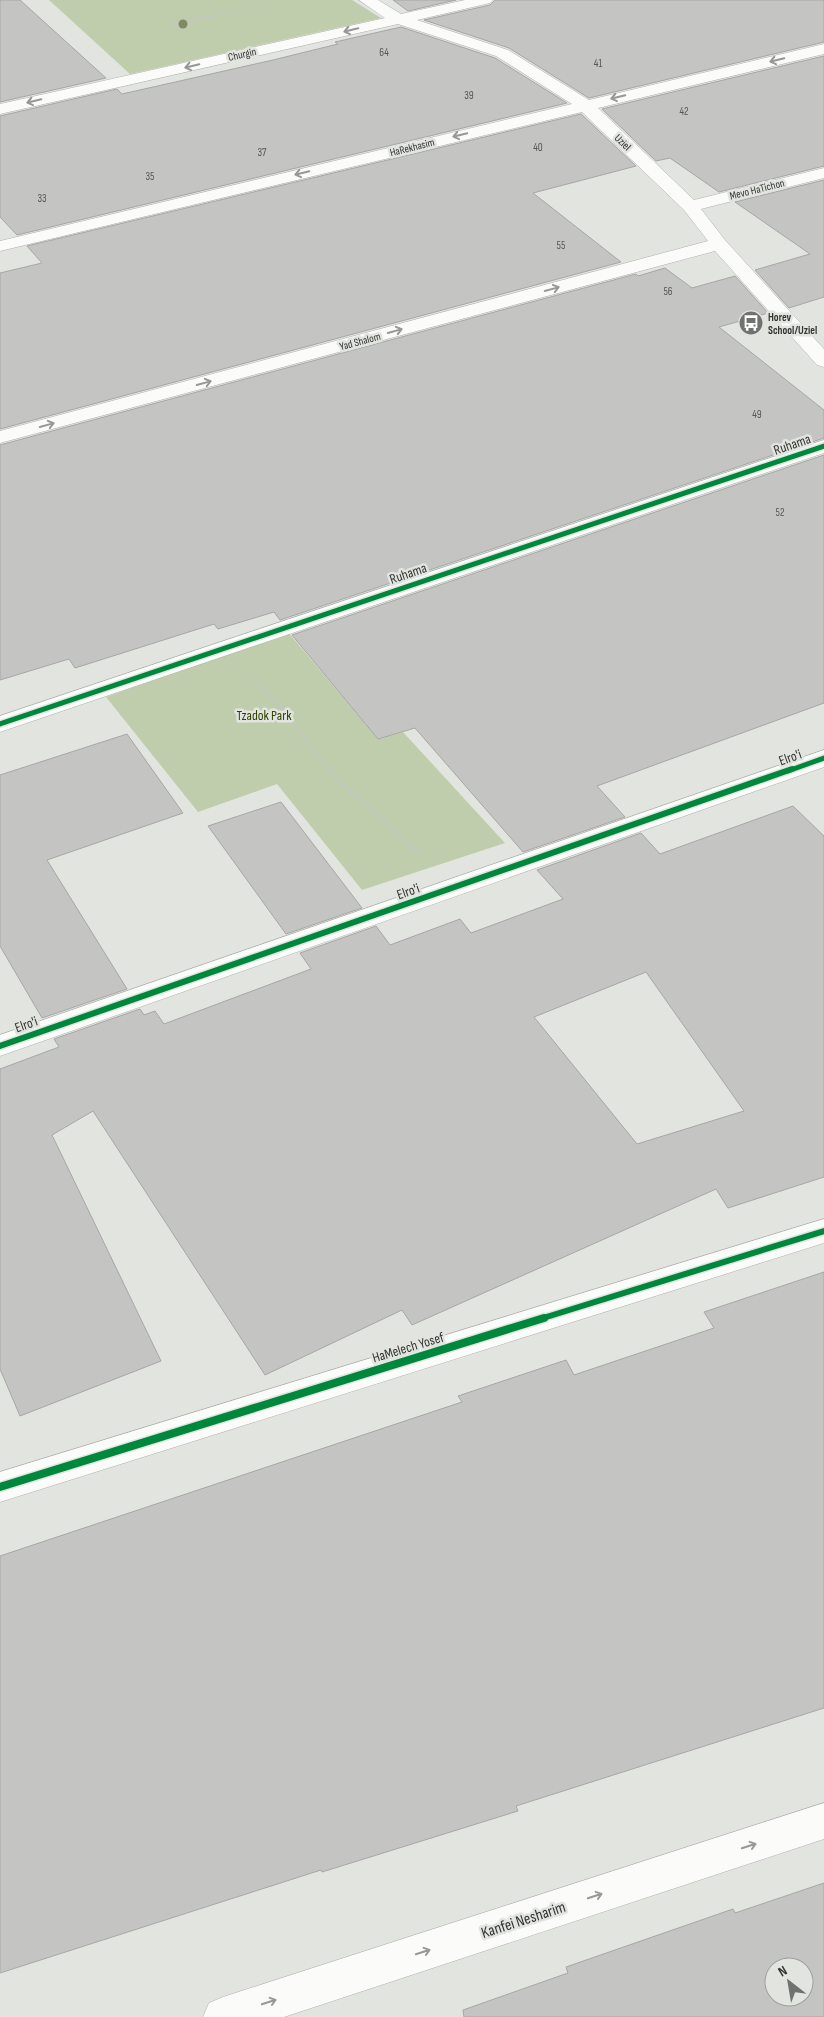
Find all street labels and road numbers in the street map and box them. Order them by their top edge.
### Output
street label: Churgin [227,45,258,64]
street label: Uziel [612,131,634,153]
street label: HaRekhasim [389,136,436,159]
street label: Mevo HaTichon [728,176,786,203]
street label: Yad Shalom [338,330,382,353]
street label: Ruhama [771,430,813,459]
street label: Ruhama [387,559,429,588]
street label: Elro'i [777,746,804,769]
street label: Elro'i [395,880,422,903]
street label: Elro'i [13,1013,40,1036]
street label: HaMelech Yosef [370,1328,447,1366]
street label: Kanfei Nesharim [479,1898,568,1943]

